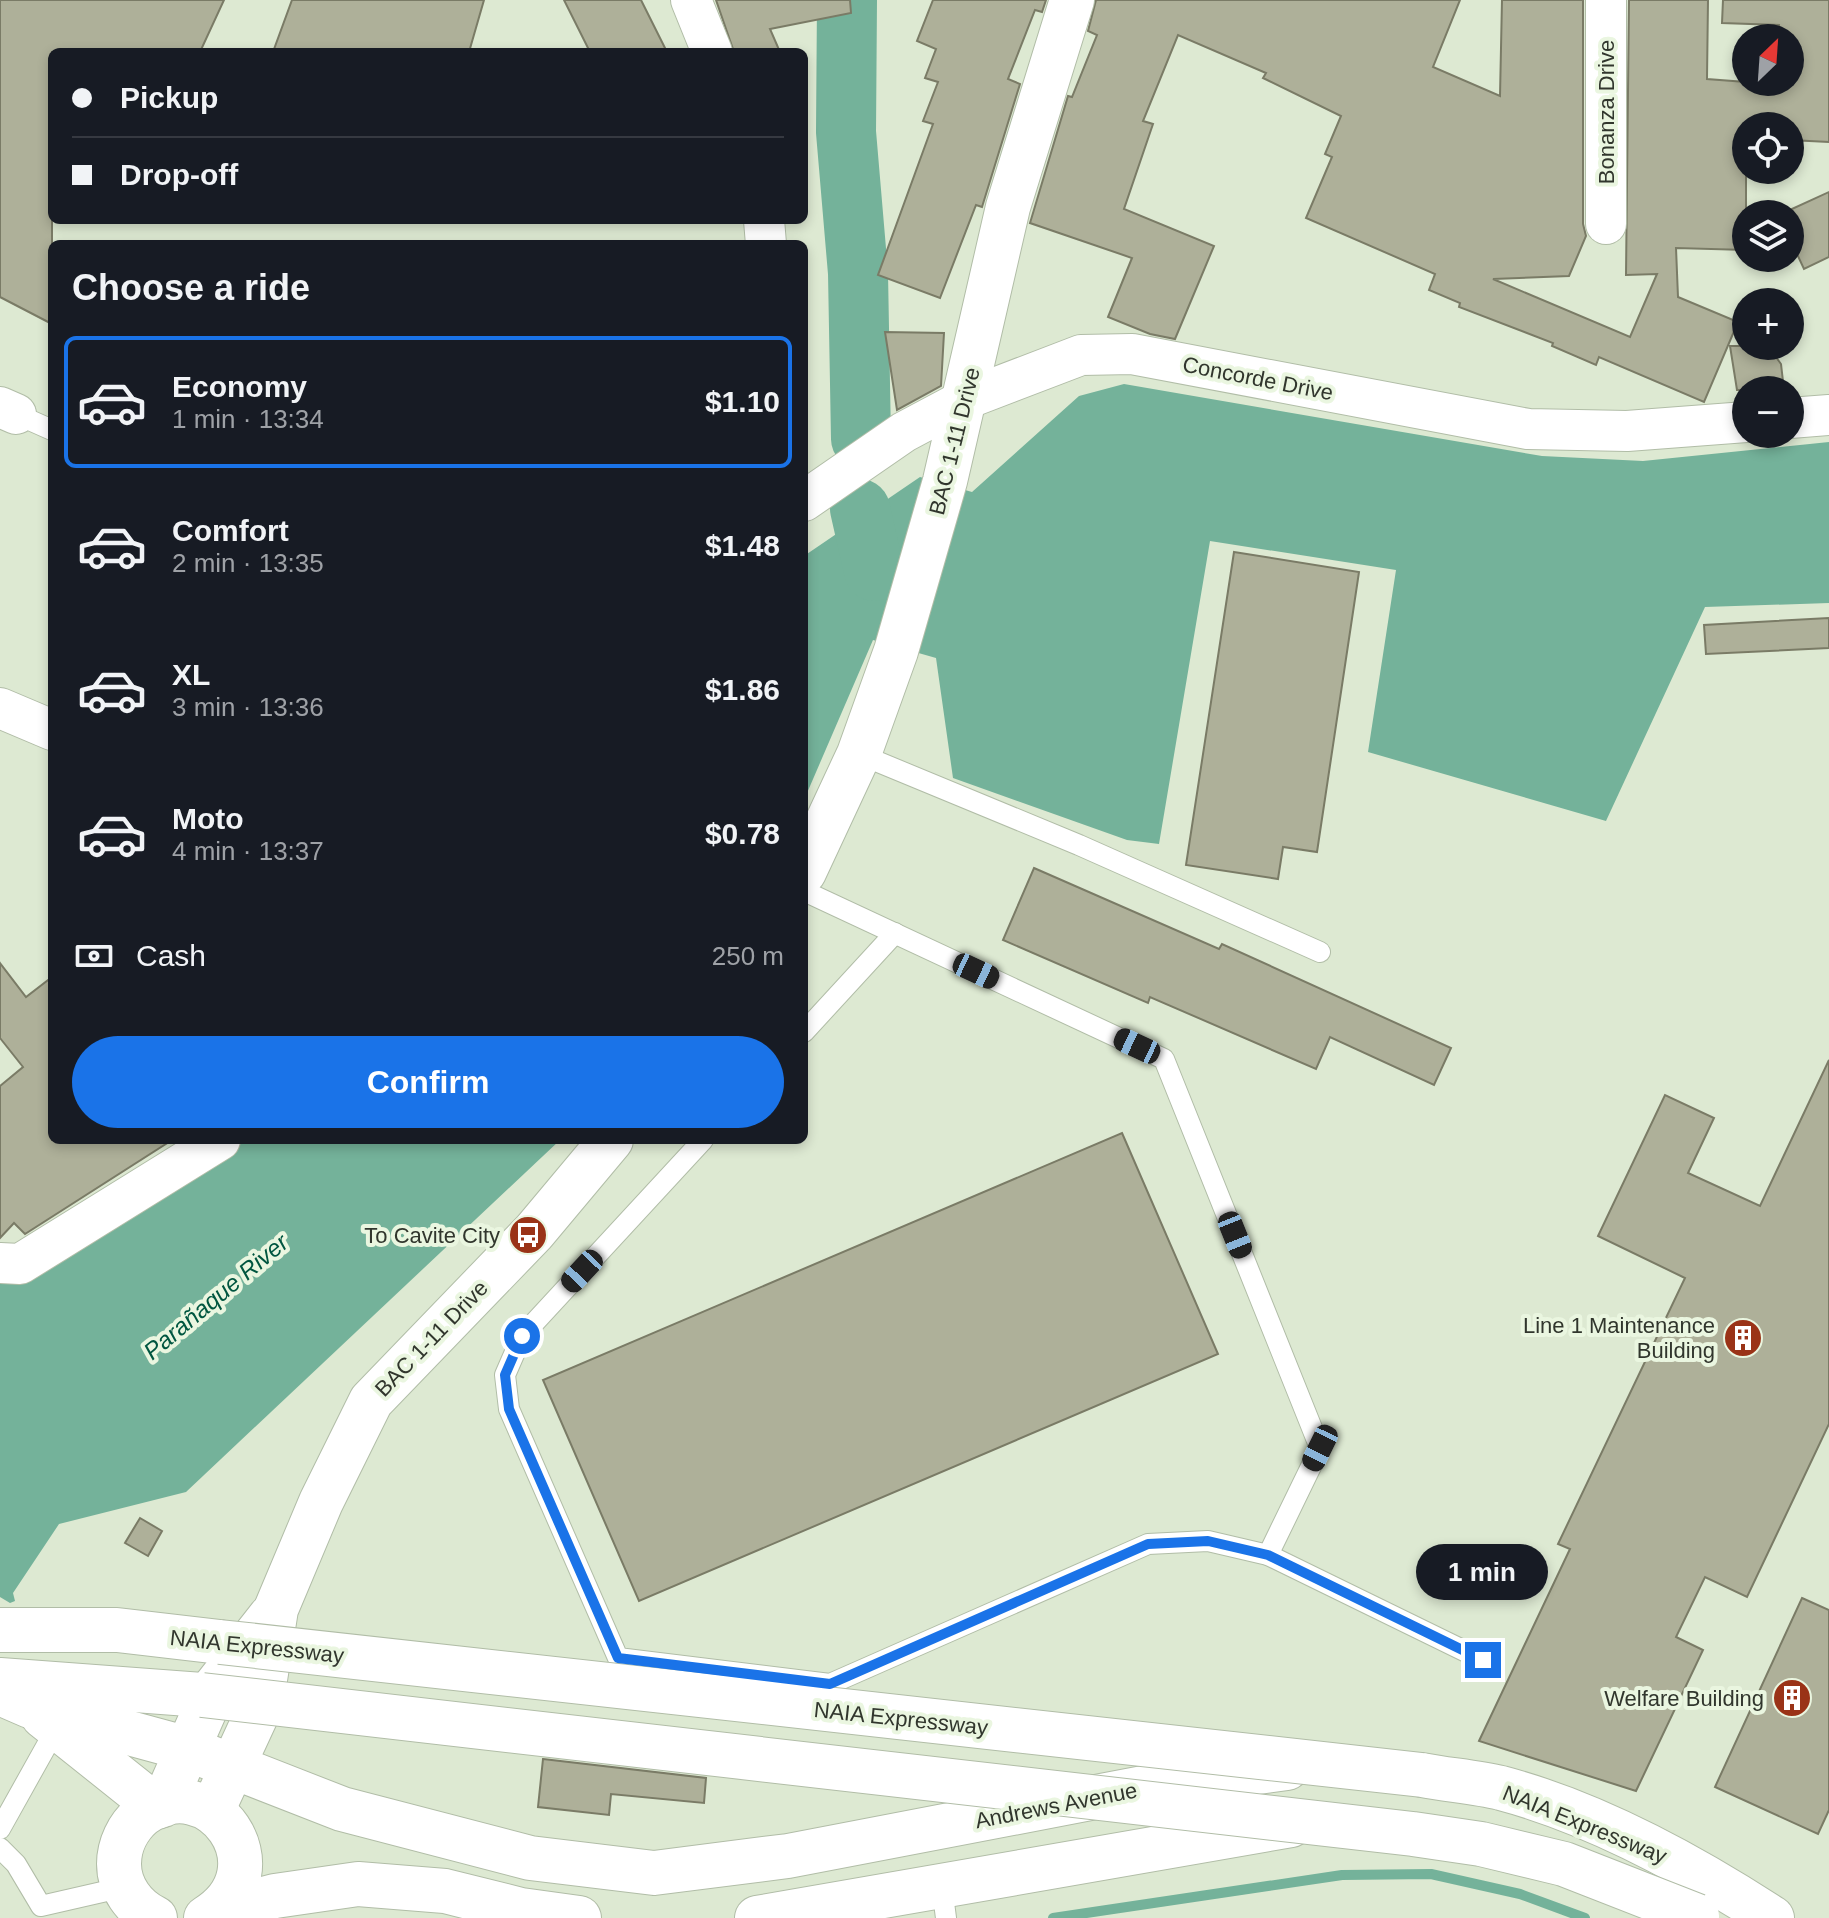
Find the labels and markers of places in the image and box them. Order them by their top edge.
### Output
bus stop icon: To Cavite City [507,1214,549,1256]
place label: To Cavite City [364,1223,500,1248]
place label: Line 1 Maintenance Building [1523,1313,1715,1363]
building icon: Line 1 Maintenance Building [1722,1317,1764,1359]
building icon: Welfare Building [1771,1677,1813,1719]
place label: Welfare Building [1604,1686,1764,1711]

